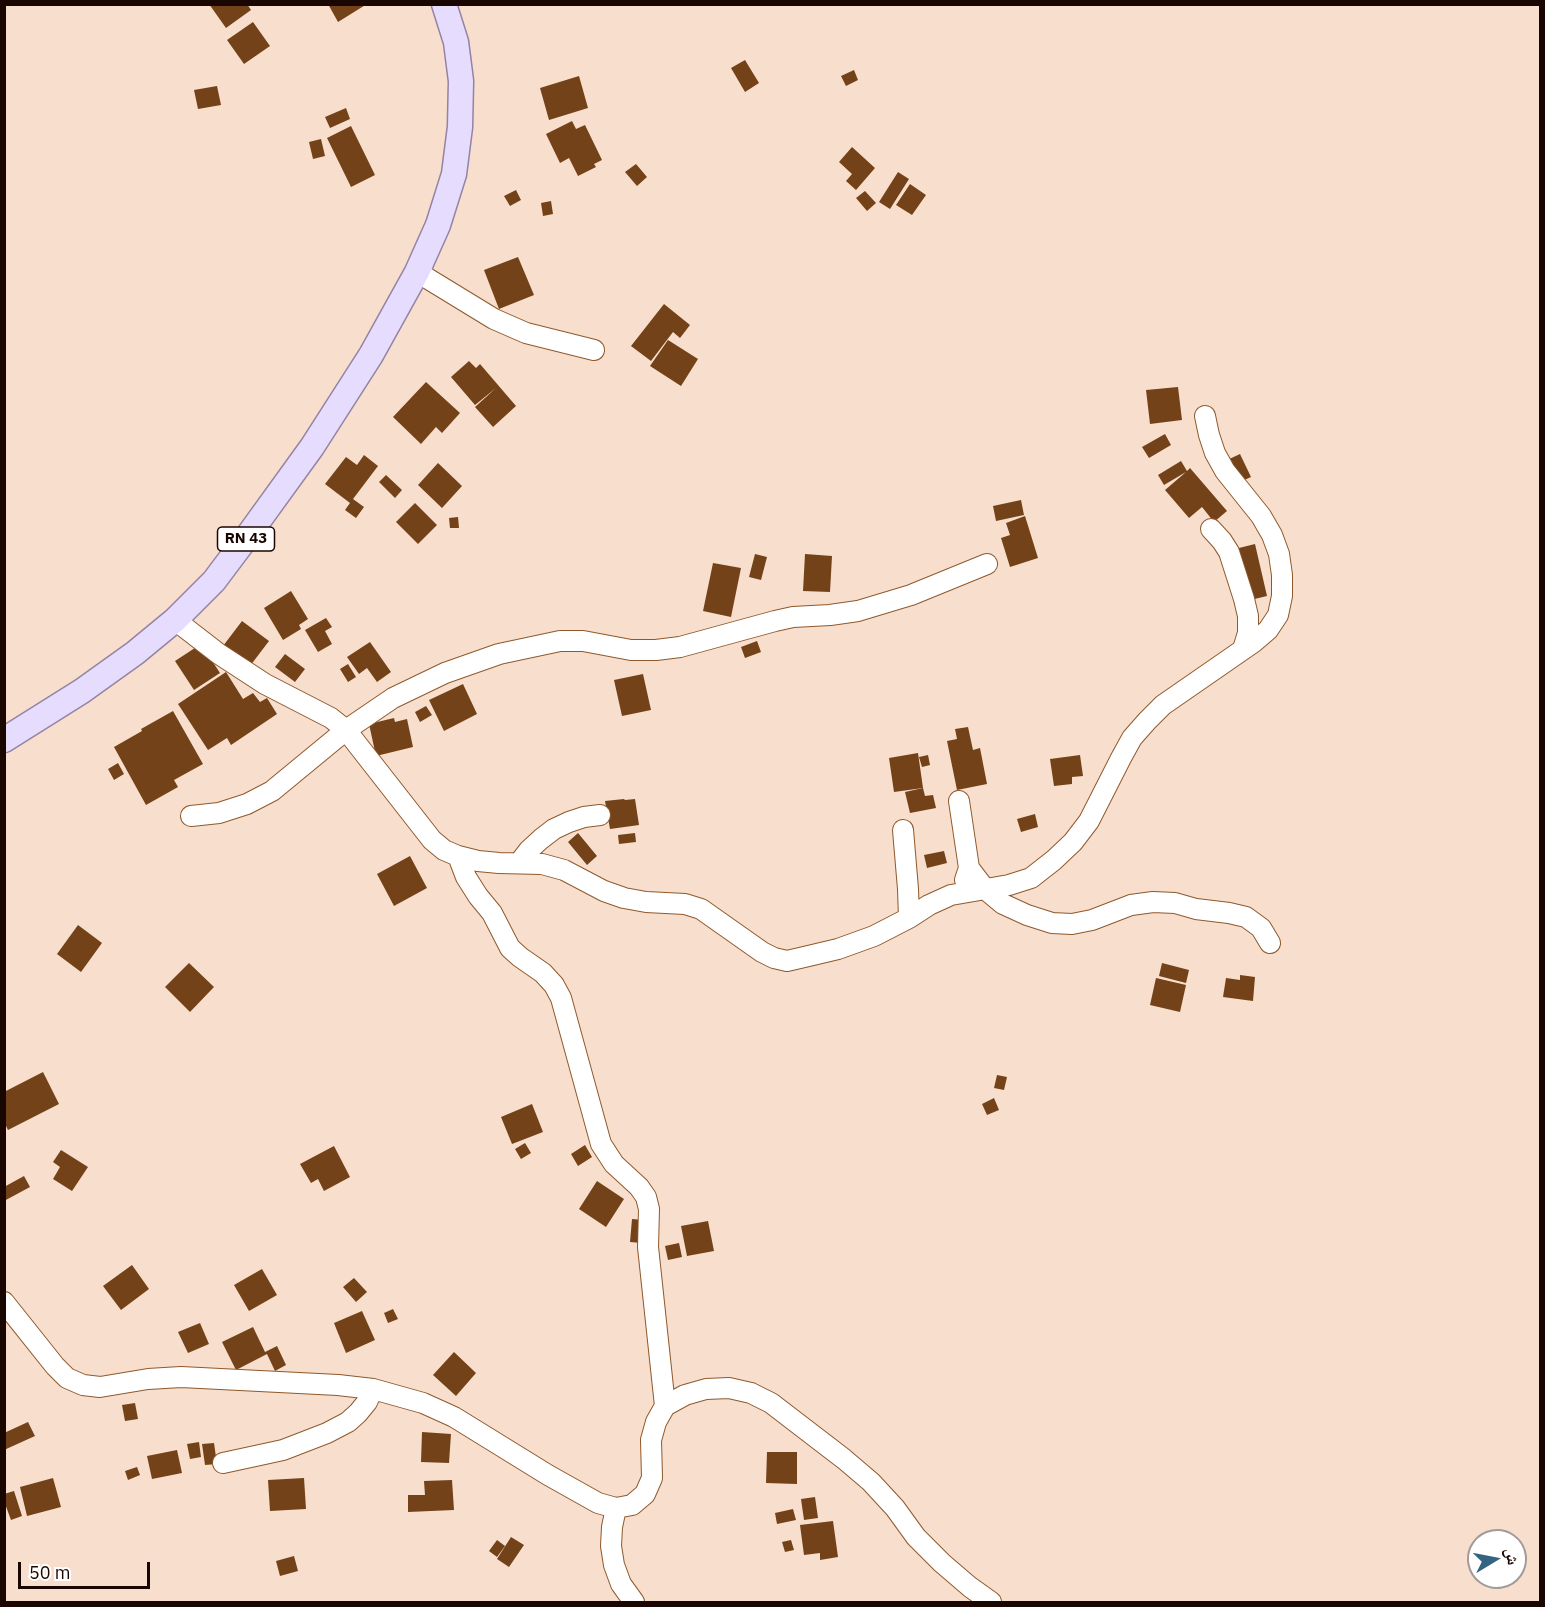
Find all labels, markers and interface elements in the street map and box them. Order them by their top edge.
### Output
road number: RN 43 [218,527,274,551]
north arrow [1467,1529,1527,1589]
text: ش [1501,1546,1524,1566]
scale bar [21,1550,153,1588]
text: 50 m [29,1561,71,1584]

